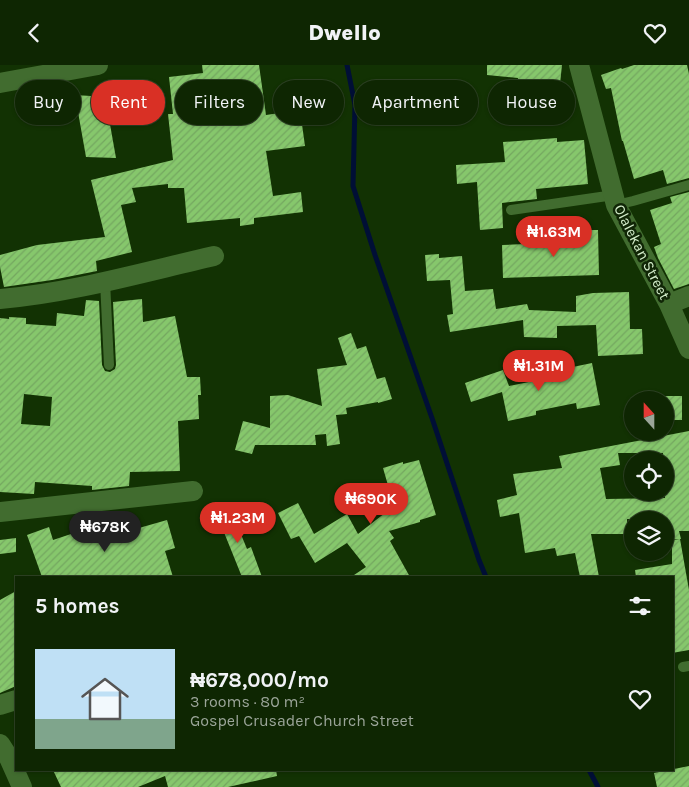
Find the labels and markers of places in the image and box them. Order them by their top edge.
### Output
pin: ₦1.63M [513,215,595,258]
pin: ₦1.31M [498,349,580,392]
pin: ₦690K [336,483,406,525]
pin: ₦1.23M [197,501,279,544]
pin: ₦678K [70,511,140,553]

